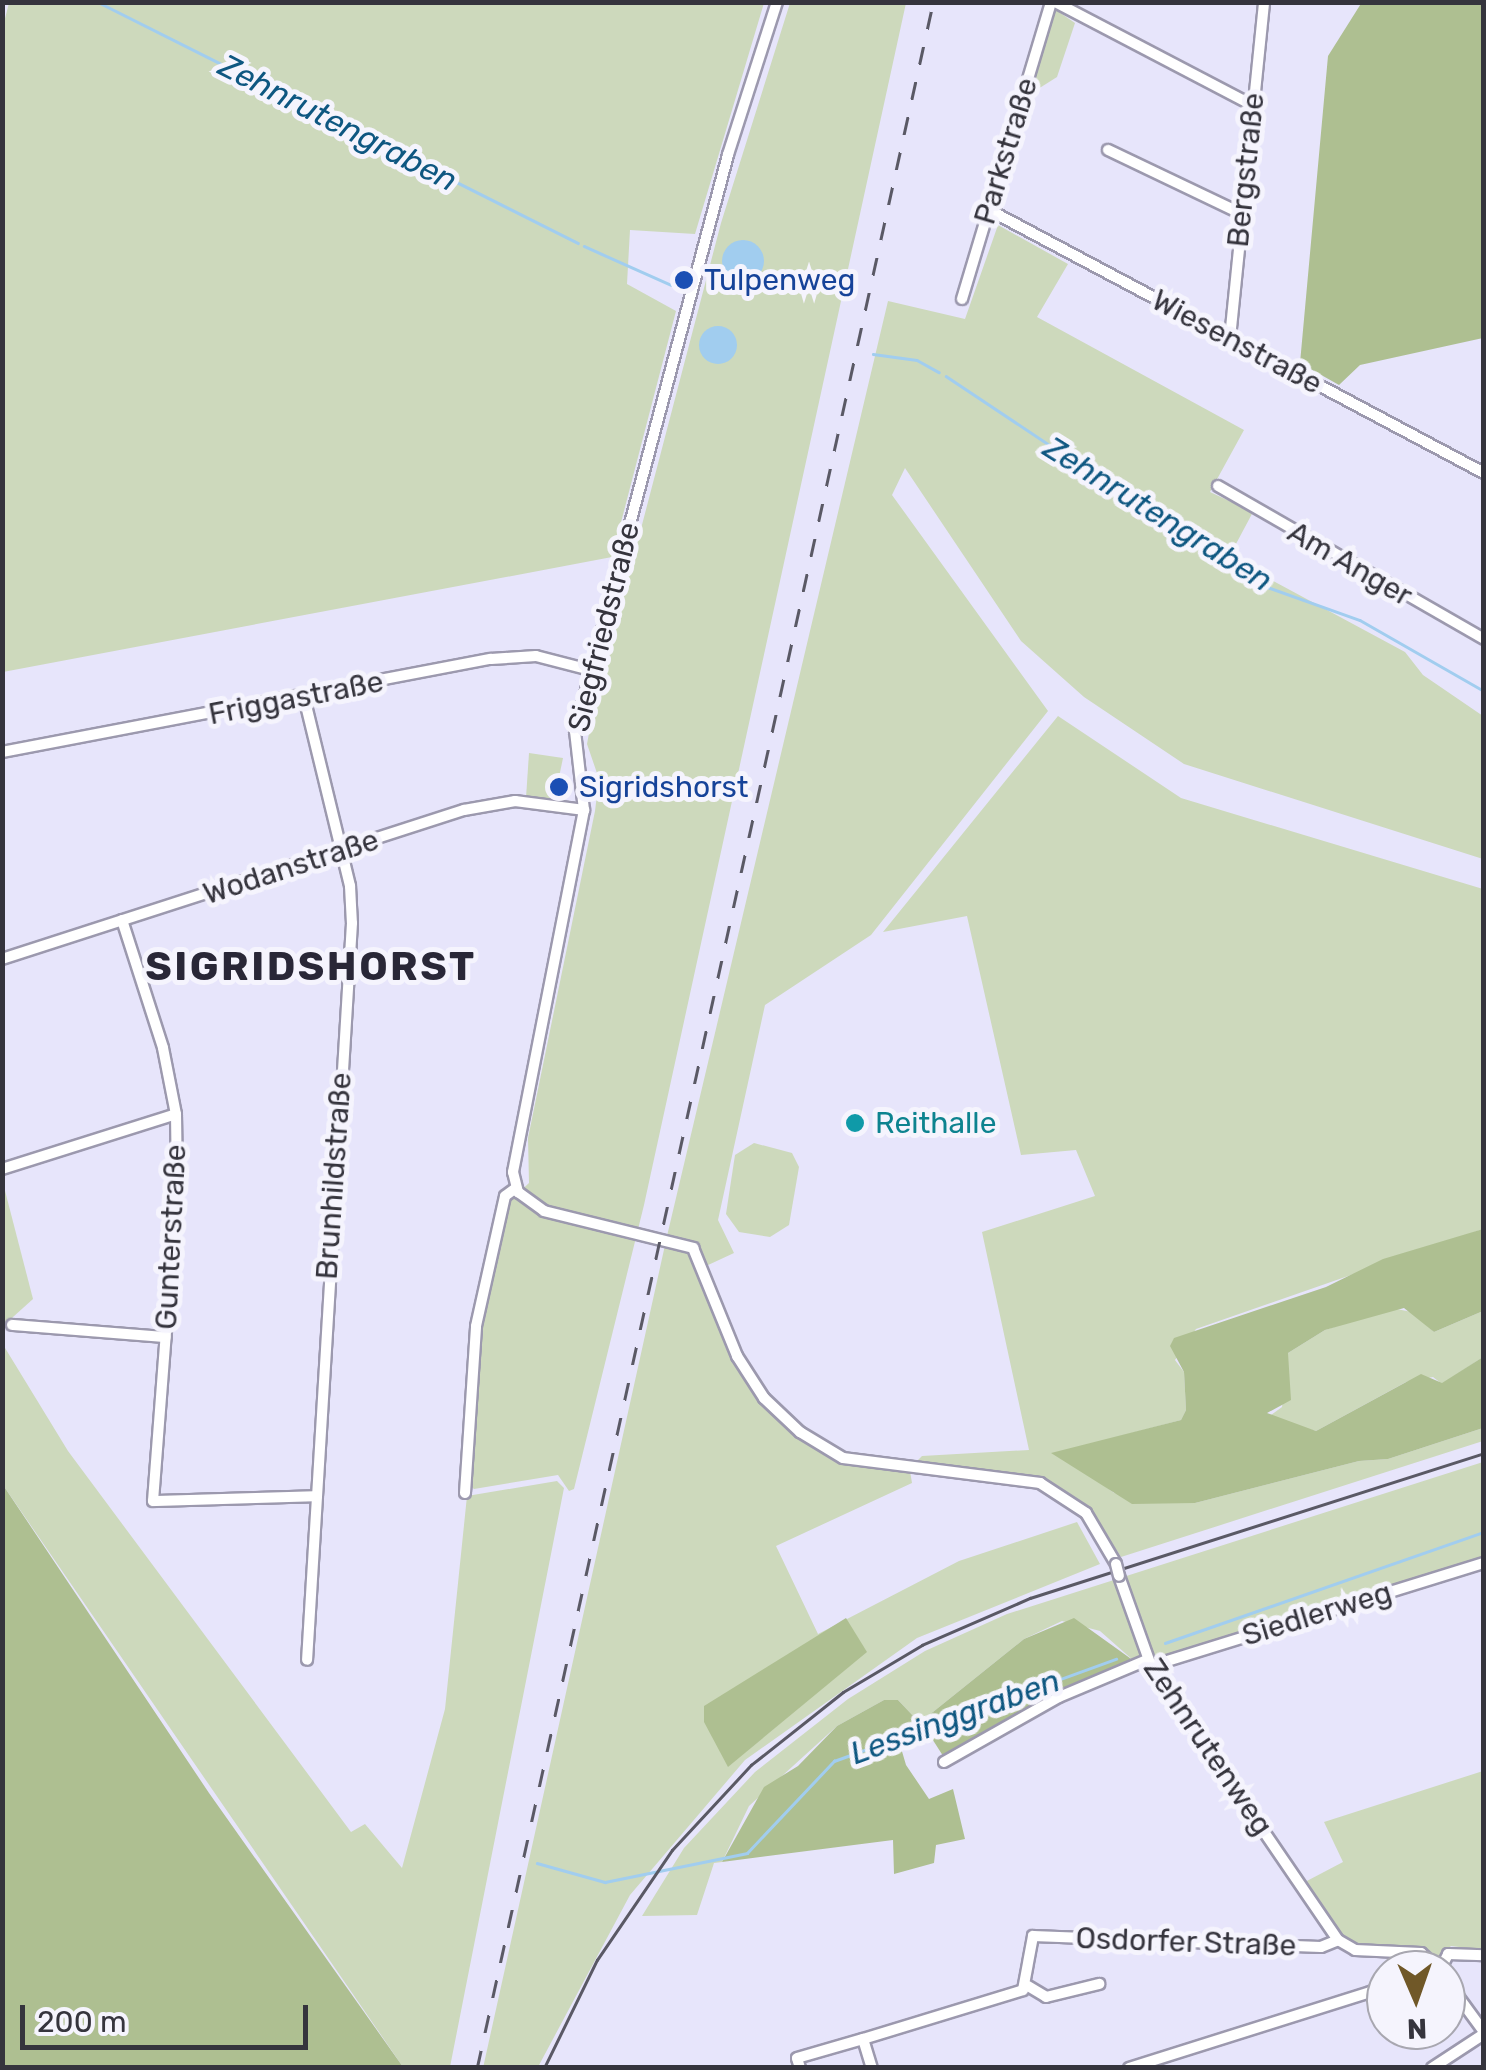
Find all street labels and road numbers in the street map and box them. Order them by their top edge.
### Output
street label: Parkstraße [967,73,1045,229]
street label: Bergstraße [1220,91,1272,249]
street label: Wiesenstraße [1146,282,1328,402]
street label: Am Anger [1281,514,1419,614]
street label: Siegfriedstraße [561,518,647,736]
street label: Friggastraße [206,663,386,733]
street label: Wodanstraße [199,822,383,912]
street label: Brunhildstraße [309,1071,359,1281]
street label: Gunterstraße [148,1143,194,1331]
street label: Siedlerweg [1238,1574,1396,1654]
street label: Zehnrutenweg [1136,1652,1280,1842]
street label: Osdorfer Straße [1075,1920,1297,1964]

